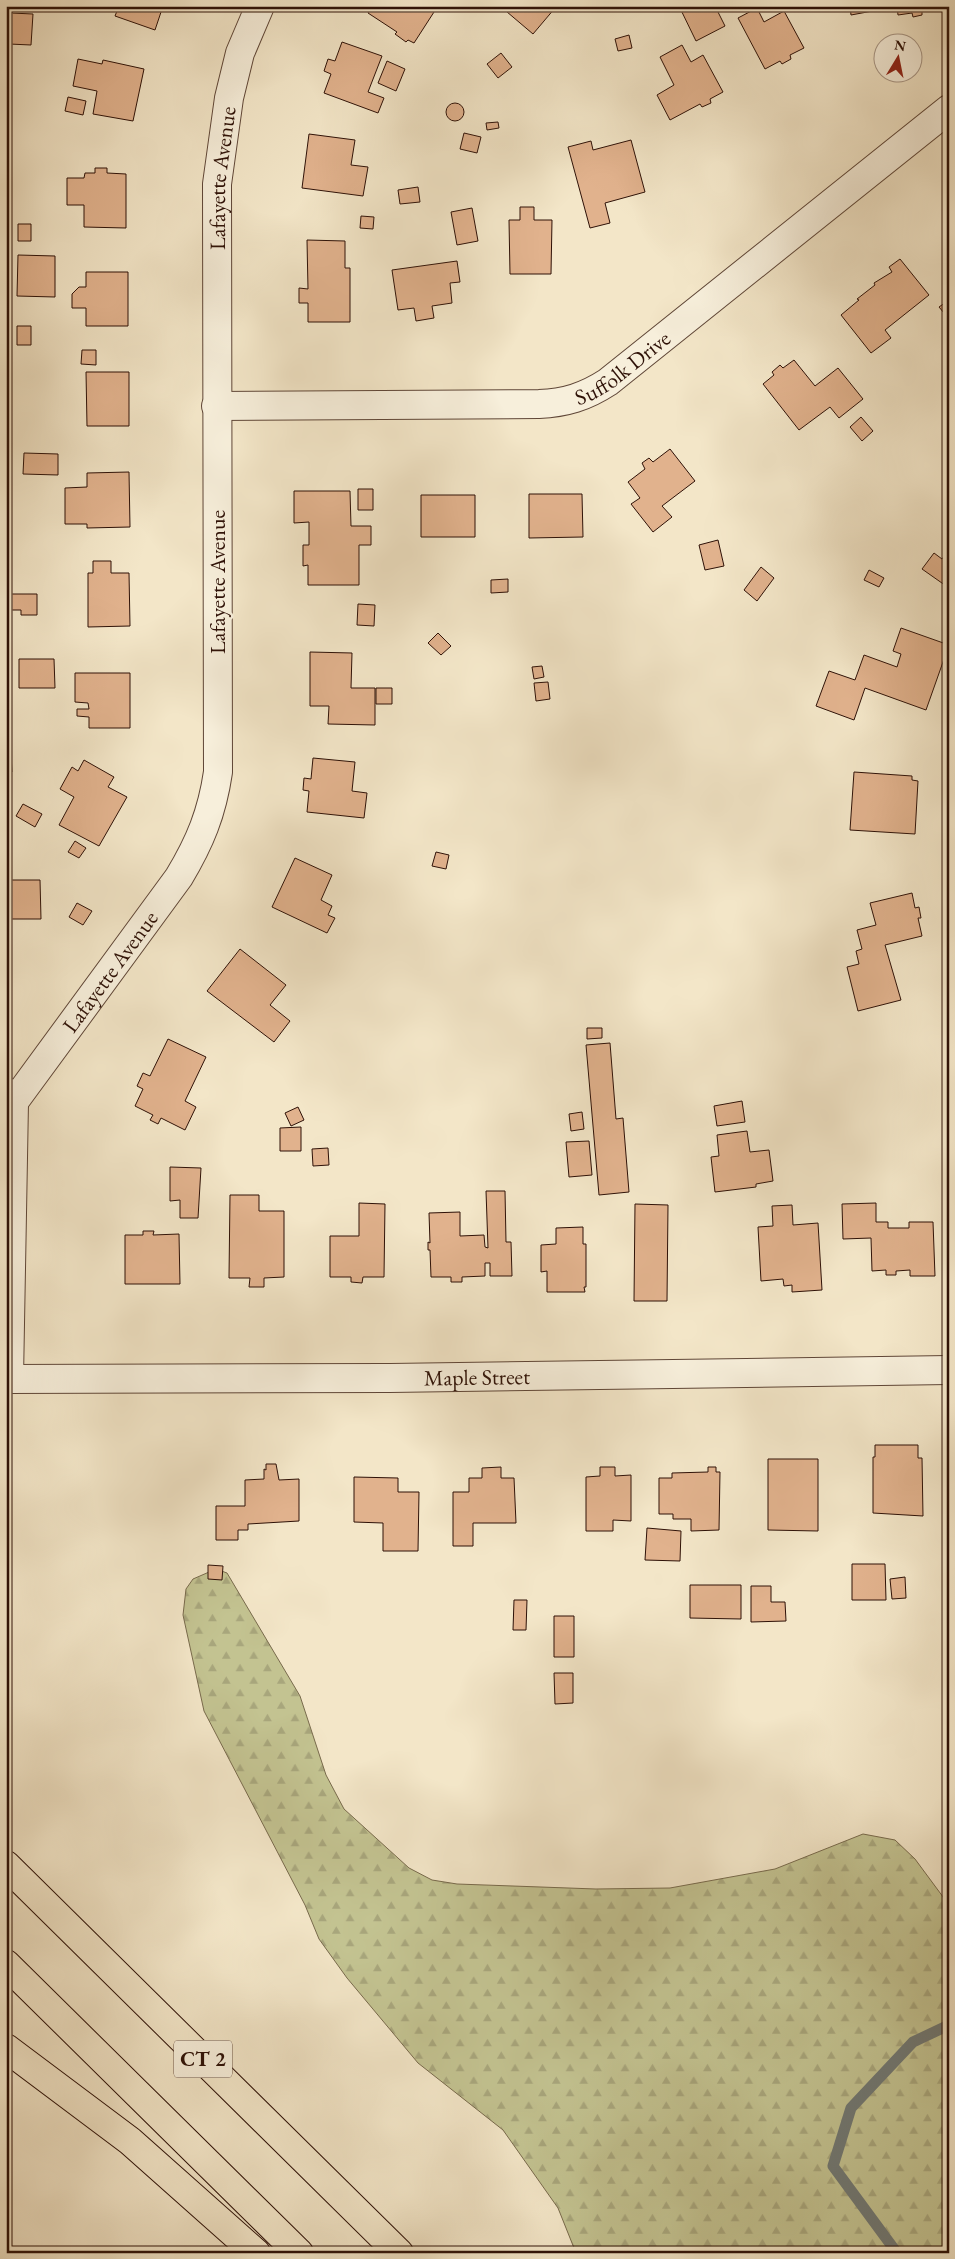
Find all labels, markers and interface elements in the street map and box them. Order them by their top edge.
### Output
north arrow [872,32,922,82]
text: N [893,35,908,55]
street label: Lafayette Avenue [203,104,243,250]
street label: Suffolk Drive [571,324,677,412]
street label: Lafayette Avenue [203,509,232,654]
street label: Lafayette Avenue [56,905,165,1038]
street label: Maple Street [424,1362,530,1393]
road number: CT 2 [174,2040,232,2078]

